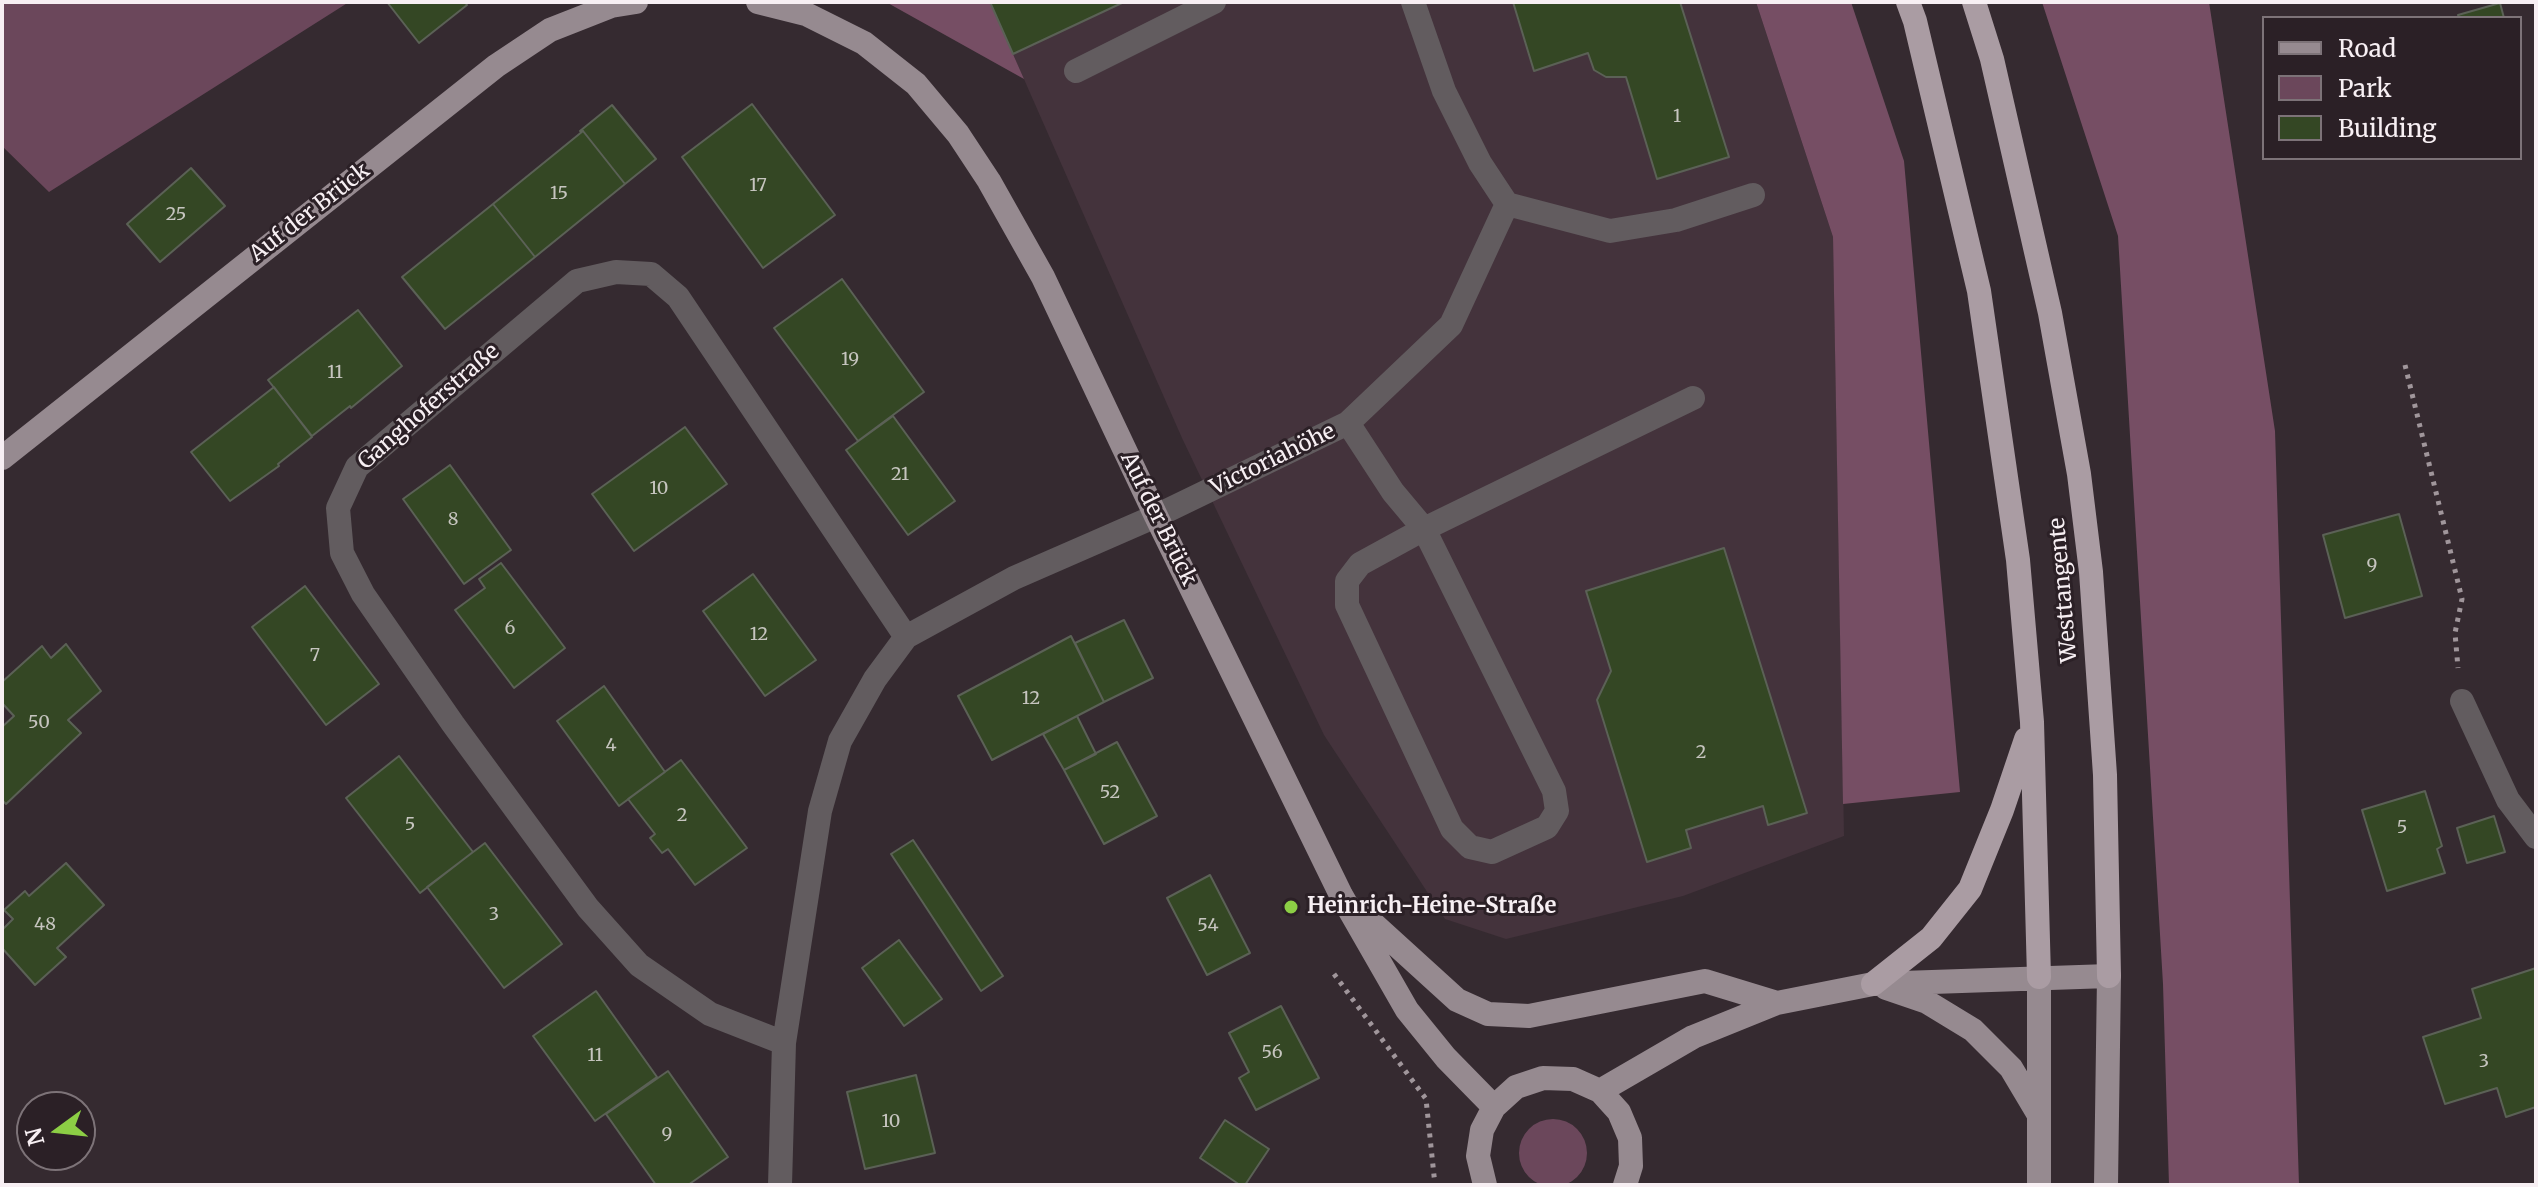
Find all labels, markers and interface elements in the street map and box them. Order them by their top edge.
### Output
legend [2262,16,2522,160]
text: Road [2338,33,2396,64]
text: Park [2338,73,2391,104]
house number: 1 [1673,106,1681,128]
text: Building [2338,113,2437,144]
street label: Auf der Brück [245,158,375,268]
house number: 17 [749,175,767,197]
house number: 15 [550,183,568,205]
house number: 25 [166,204,186,226]
street label: Ganghoferstraße [353,338,505,476]
house number: 19 [841,349,859,371]
house number: 11 [327,362,343,384]
street label: Victoriahöhe [1206,418,1340,502]
street label: Auf der Brück [1114,448,1202,590]
house number: 21 [891,464,909,486]
house number: 10 [650,478,668,500]
house number: 8 [448,509,458,531]
street label: Westtangente [2045,516,2083,664]
house number: 9 [2367,555,2377,577]
house number: 6 [505,618,515,640]
house number: 12 [750,624,768,646]
house number: 7 [310,645,320,667]
house number: 12 [1022,688,1040,710]
house number: 50 [28,712,50,734]
house number: 4 [605,735,617,757]
house number: 2 [1696,742,1706,764]
house number: 52 [1100,782,1120,804]
house number: 2 [677,805,687,827]
house number: 5 [405,814,415,836]
house number: 5 [2397,817,2407,839]
place label: Heinrich-Heine-Straße [1307,894,1556,920]
marker: Heinrich-Heine-Straße [1282,898,1300,916]
house number: 3 [489,904,499,926]
house number: 48 [34,914,56,936]
house number: 54 [1197,915,1219,937]
house number: 56 [1261,1042,1283,1064]
house number: 11 [587,1045,603,1067]
house number: 3 [2479,1051,2489,1073]
north arrow [16,1091,96,1171]
house number: 10 [882,1111,900,1133]
house number: 9 [662,1124,672,1146]
text: N [19,1125,51,1149]

